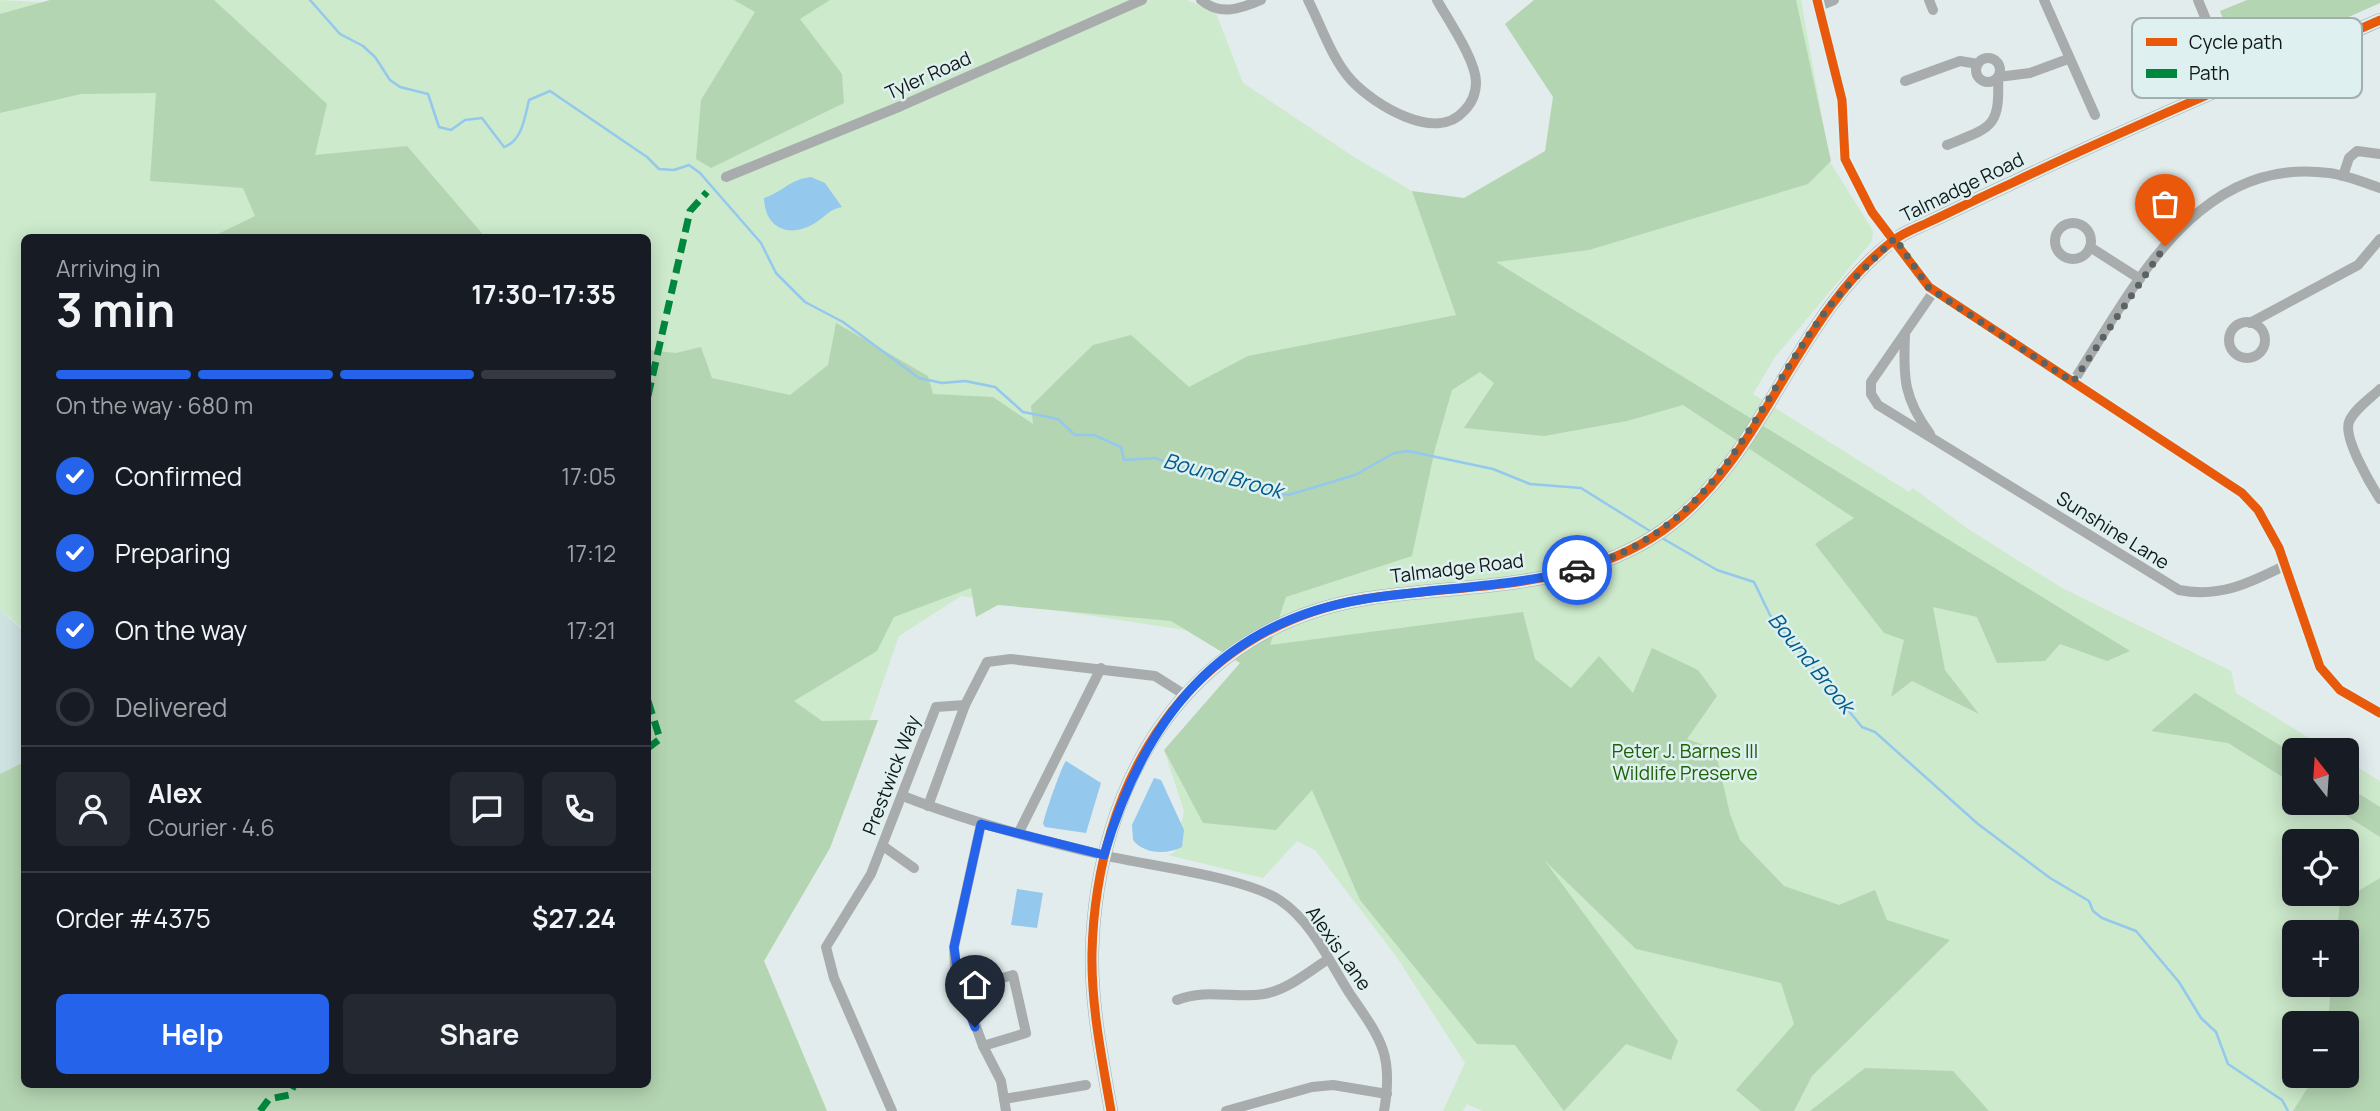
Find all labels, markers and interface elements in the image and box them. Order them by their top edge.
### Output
legend [2132,18,2362,98]
text: Cycle path [2189,29,2283,55]
street label: Tyler Road [881,45,975,105]
text: Path [2189,60,2229,86]
street label: Talmadge Road [1896,146,2028,228]
pin [2135,174,2195,246]
icon: bag [2146,185,2184,223]
text: Arriving in [56,252,161,284]
text: 17:30–17:35 [471,276,616,312]
text: 3 min [56,278,175,341]
text: On the way · 680 m [56,389,253,421]
water label: Bound Brook [1161,446,1288,505]
icon: check [56,457,94,495]
text: Confirmed [115,458,242,494]
text: 17:05 [561,460,616,492]
street label: Sunshine Lane [2052,485,2174,575]
icon: check [56,534,94,572]
text: Preparing [115,535,231,571]
courier [1542,535,1612,605]
text: 17:12 [567,537,616,569]
street label: Talmadge Road [1389,547,1525,589]
icon: car [1558,551,1596,589]
water label: Bound Brook [1762,606,1863,721]
icon: check [56,611,94,649]
text: On the way [115,612,247,648]
text: 17:21 [567,614,616,646]
text: Delivered [115,689,227,725]
street label: Prestwick Way [856,711,926,839]
park label: Peter J. Barnes III Wildlife Preserve [1612,738,1758,786]
north arrow [2282,738,2359,816]
map controls [2282,738,2359,1088]
button: person [56,772,130,846]
button: chat [450,772,524,846]
button: phone [542,772,616,846]
text: Alex [148,775,202,811]
text: Courier · 4.6 [148,811,275,843]
button: locate [2282,829,2359,906]
text: Order #4375 [56,900,211,936]
text: $27.24 [532,900,616,936]
street label: Alexis Lane [1300,900,1378,996]
button: + [2282,920,2359,997]
pin [945,955,1005,1027]
icon: home [956,966,994,1004]
button: Help [56,994,329,1074]
button: Share [343,994,616,1074]
button: − [2282,1011,2359,1088]

